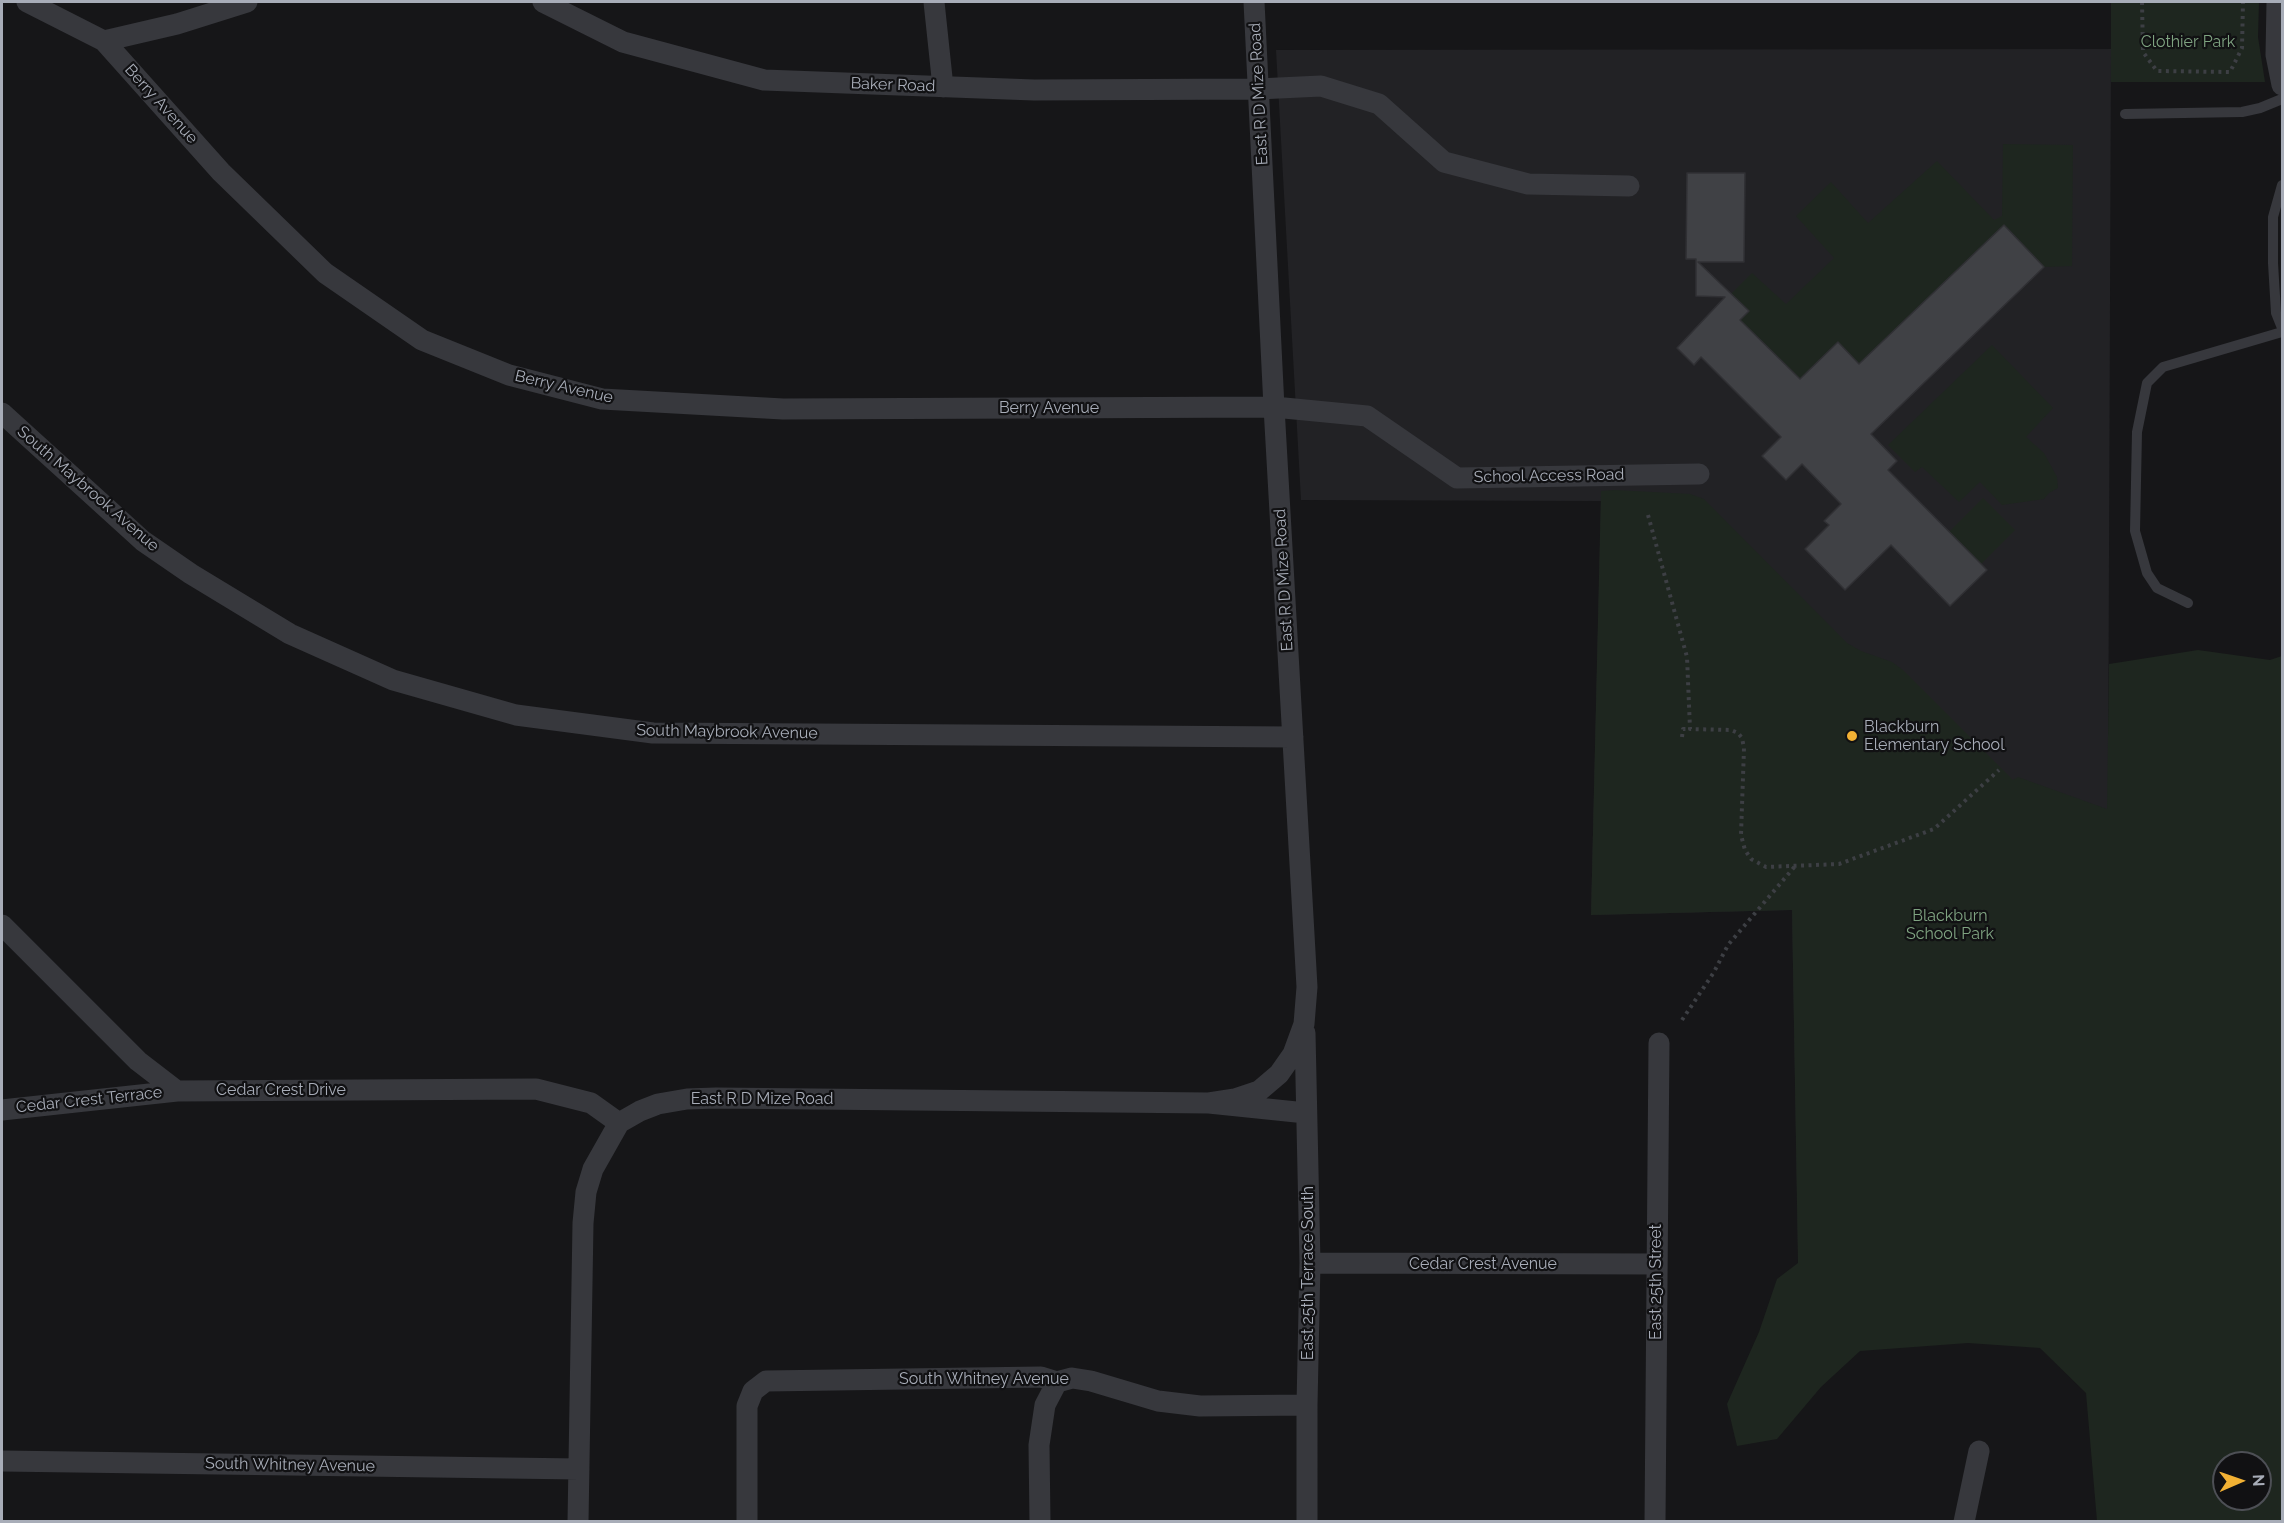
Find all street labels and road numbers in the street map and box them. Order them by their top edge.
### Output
street label: East R D Mize Road [1246,22,1272,166]
street label: Berry Avenue [120,60,202,148]
street label: Baker Road [850,74,936,96]
street label: Berry Avenue [513,366,615,408]
street label: Berry Avenue [999,398,1099,418]
street label: South Maybrook Avenue [13,422,163,556]
street label: School Access Road [1474,465,1624,487]
street label: East R D Mize Road [1271,508,1297,652]
street label: South Maybrook Avenue [636,721,818,743]
street label: Cedar Crest Drive [216,1080,346,1100]
street label: Cedar Crest Terrace [15,1083,163,1117]
street label: East R D Mize Road [691,1089,833,1109]
street label: East 25th Terrace South [1298,1186,1318,1360]
street label: East 25th Street [1646,1224,1666,1340]
street label: Cedar Crest Avenue [1409,1254,1557,1274]
street label: South Whitney Avenue [899,1369,1069,1389]
street label: South Whitney Avenue [205,1454,375,1476]

